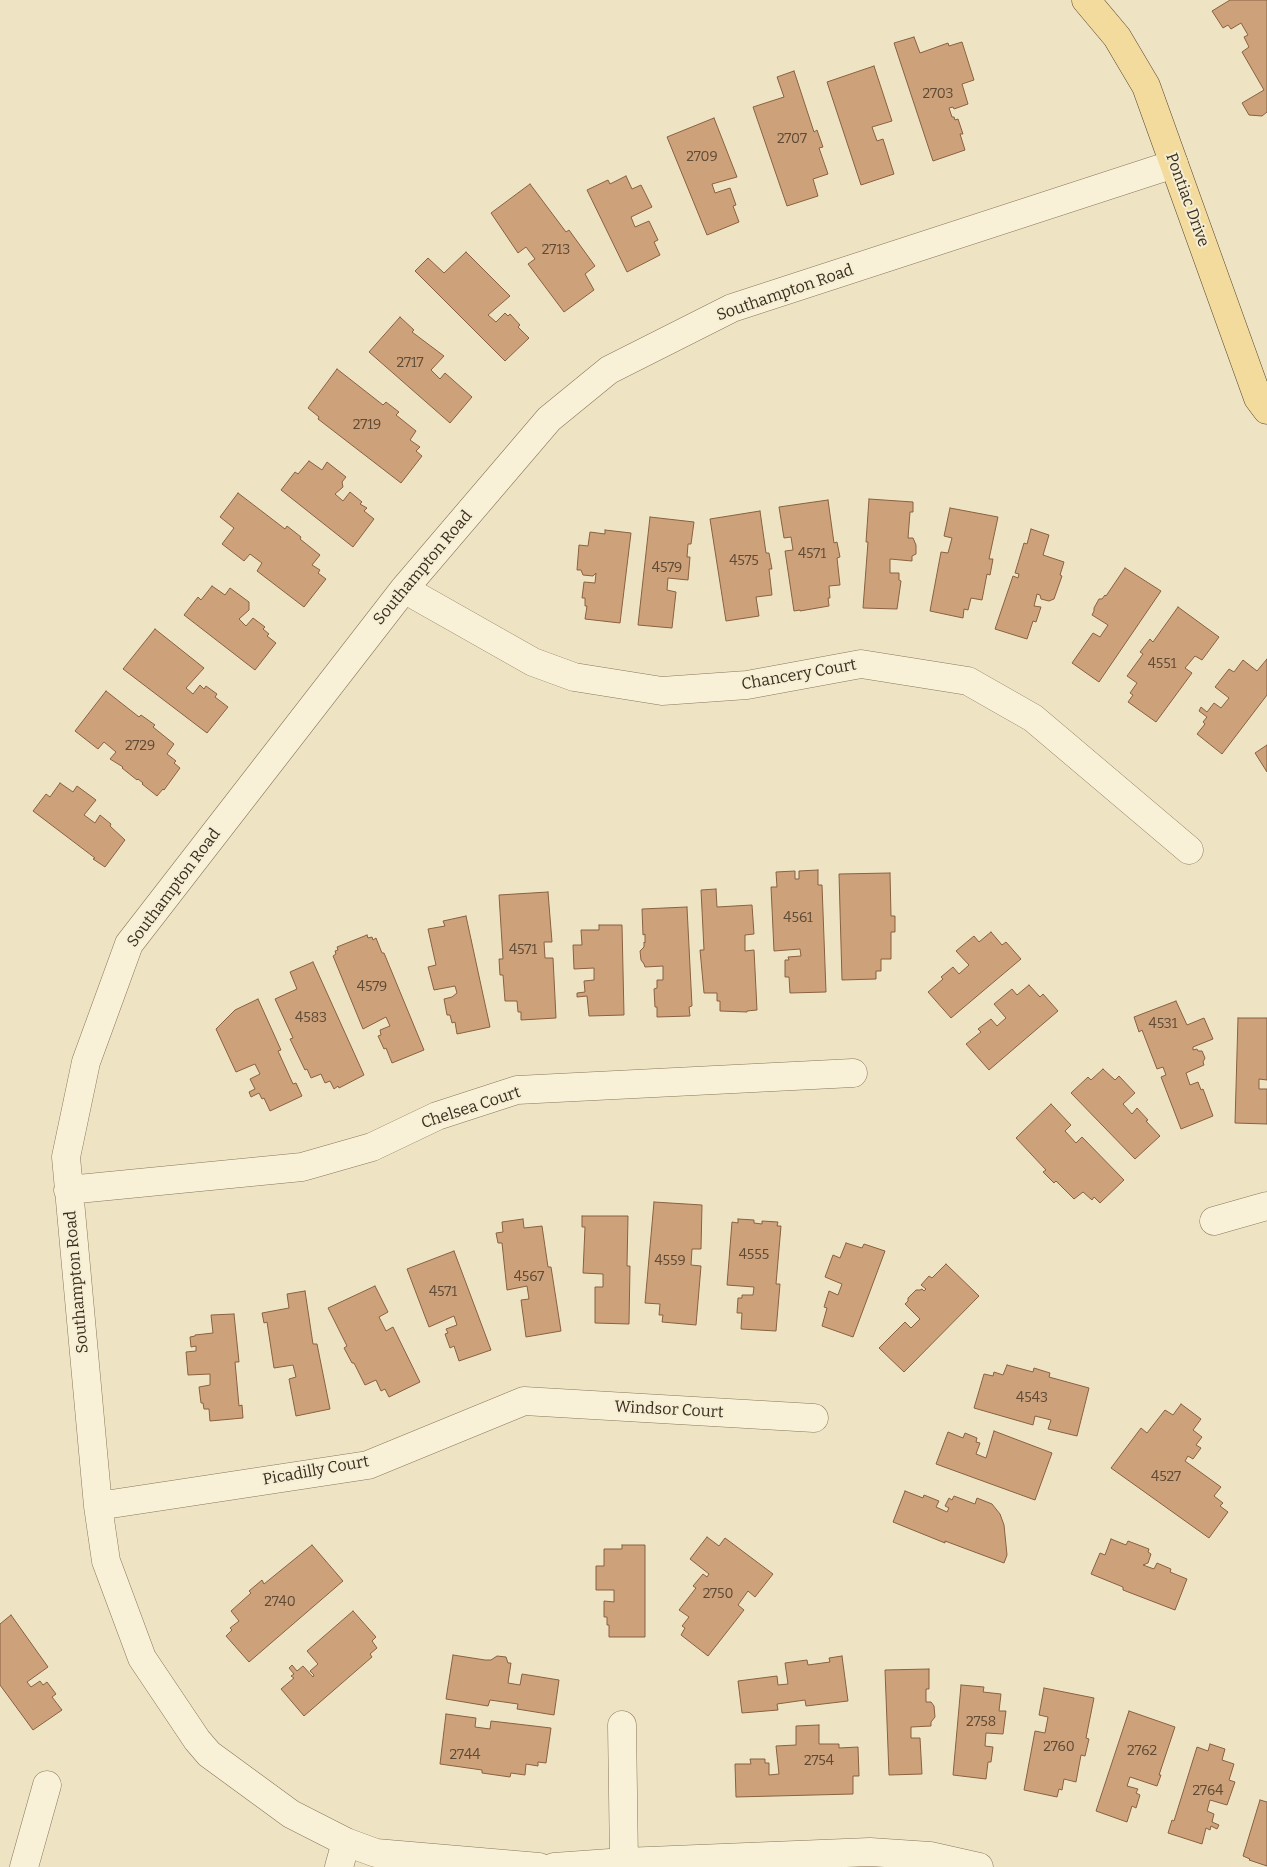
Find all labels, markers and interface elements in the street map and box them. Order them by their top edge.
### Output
house number: 2703 [922,86,954,102]
house number: 2707 [777,131,807,147]
house number: 2709 [686,149,718,165]
street label: Pontiac Drive [1161,150,1213,250]
house number: 2713 [542,242,570,258]
street label: Southampton Road [714,261,856,325]
house number: 2717 [396,355,424,371]
house number: 2719 [353,417,381,433]
street label: Southampton Road [370,507,476,629]
house number: 4571 [798,546,826,562]
house number: 4575 [729,553,759,569]
house number: 4579 [652,560,682,576]
street label: Chancery Court [740,655,858,695]
house number: 4551 [1148,656,1176,672]
house number: 2729 [125,738,155,754]
street label: Southampton Road [123,825,225,951]
house number: 4561 [783,910,813,926]
house number: 4571 [509,942,537,958]
house number: 4579 [357,979,387,995]
house number: 4583 [295,1010,327,1026]
house number: 4531 [1149,1016,1177,1032]
street label: Chelsea Court [419,1083,523,1133]
street label: Southampton Road [61,1210,93,1354]
house number: 4555 [739,1247,769,1263]
house number: 4559 [654,1253,686,1269]
house number: 4567 [514,1269,544,1285]
house number: 4571 [429,1284,457,1300]
house number: 4543 [1016,1390,1048,1406]
street label: Windsor Court [614,1398,724,1422]
street label: Picadilly Court [261,1452,371,1490]
house number: 4527 [1151,1469,1181,1485]
house number: 2750 [703,1586,733,1602]
house number: 2740 [264,1594,296,1610]
house number: 2758 [966,1714,996,1730]
house number: 2760 [1043,1739,1075,1755]
house number: 2762 [1127,1743,1157,1759]
house number: 2744 [450,1747,480,1763]
house number: 2754 [804,1753,834,1769]
house number: 2764 [1193,1783,1223,1799]

